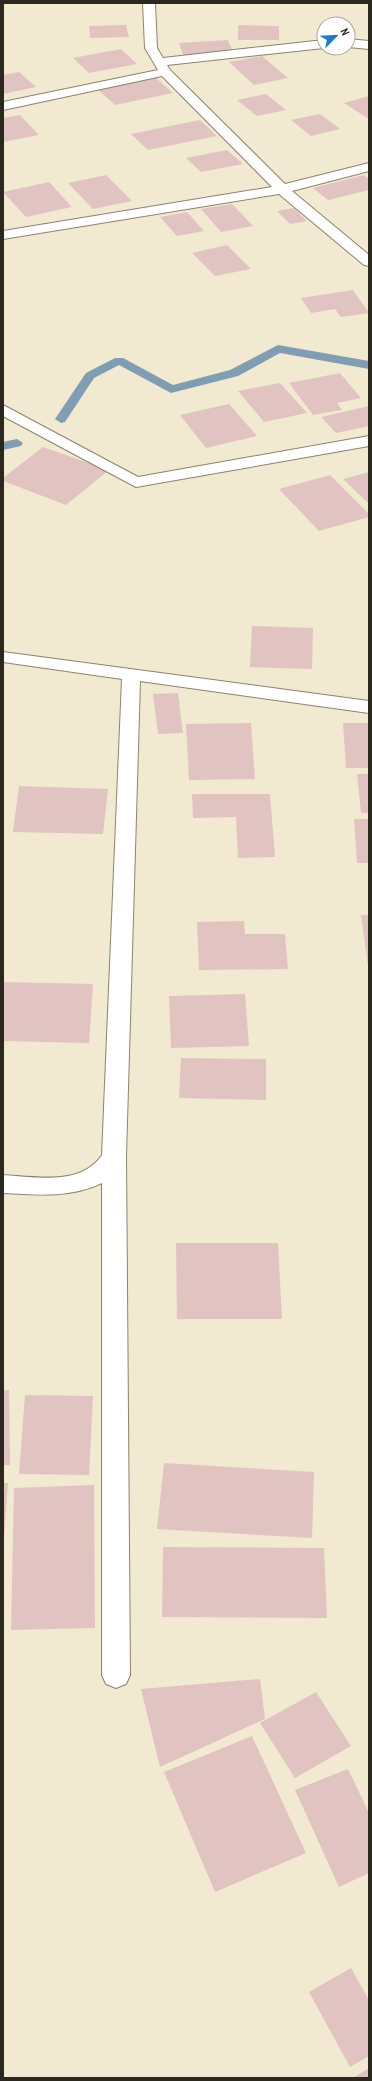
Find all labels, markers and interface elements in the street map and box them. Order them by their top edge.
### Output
north arrow [316,16,356,56]
text: N [338,26,353,38]

